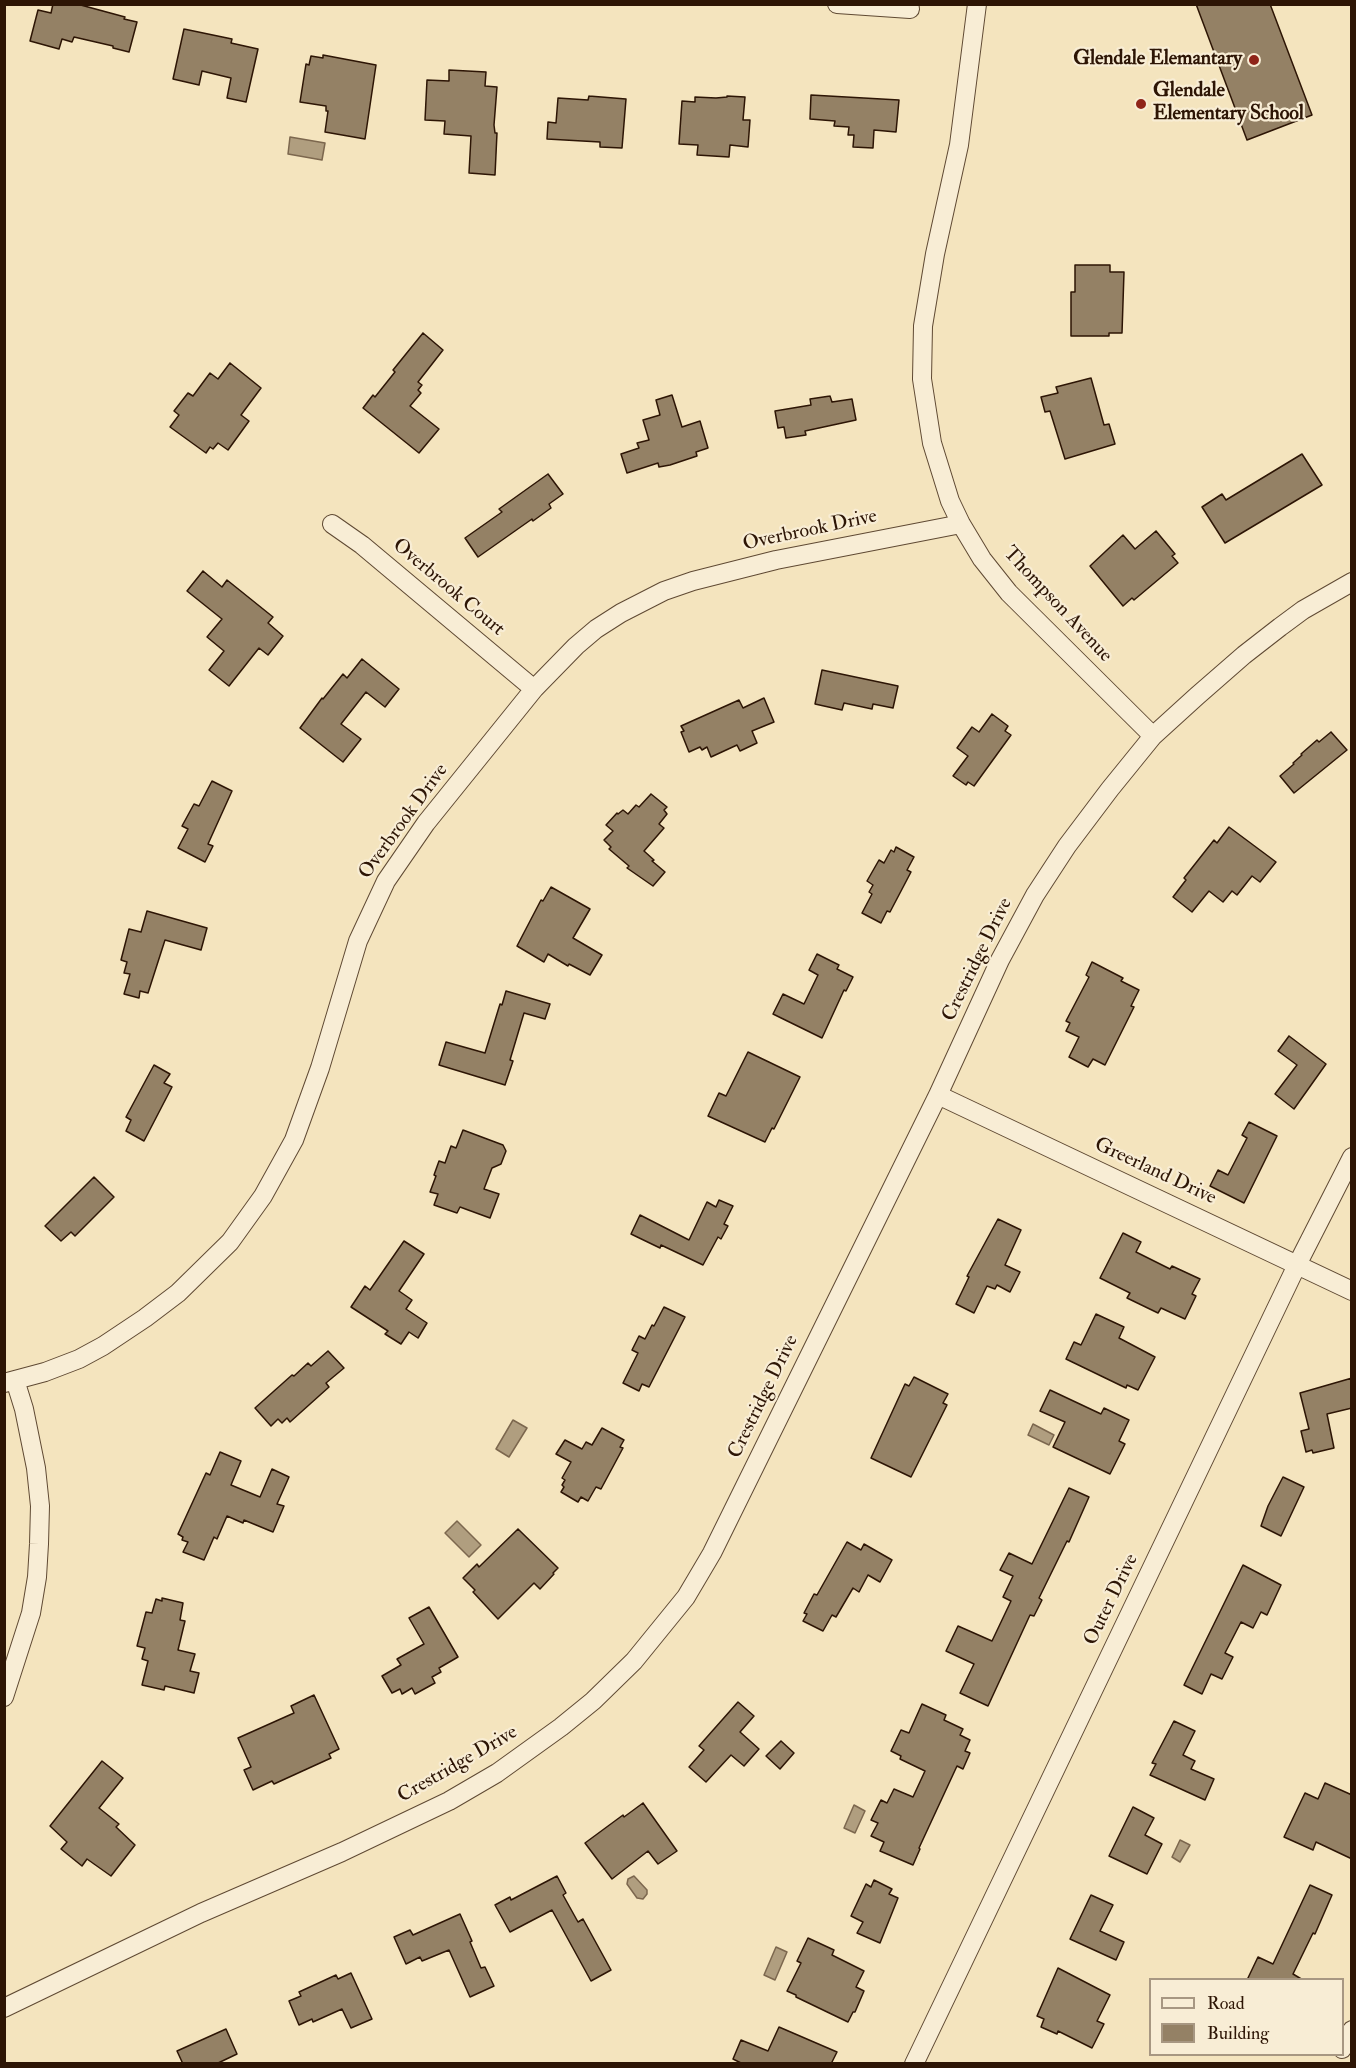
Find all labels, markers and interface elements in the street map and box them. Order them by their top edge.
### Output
place label: Glendale Elemantary [1073,48,1242,72]
marker: Glendale Elemantary [1247,53,1261,67]
place label: Glendale Elementary School [1153,80,1304,127]
marker: Glendale Elementary School [1134,97,1148,111]
street label: Overbrook Drive [741,505,879,557]
street label: Overbrook Court [387,534,509,642]
street label: Thompson Avenue [997,542,1117,668]
street label: Overbrook Drive [354,760,454,884]
street label: Crestridge Drive [938,894,1018,1026]
street label: Greerland Drive [1090,1133,1220,1211]
street label: Crestridge Drive [724,1331,804,1463]
street label: Outer Drive [1080,1550,1144,1650]
street label: Crestridge Drive [394,1721,522,1809]
legend [1149,1978,1344,2056]
text: Road [1207,1992,1245,2015]
text: Building [1207,2022,1269,2045]

